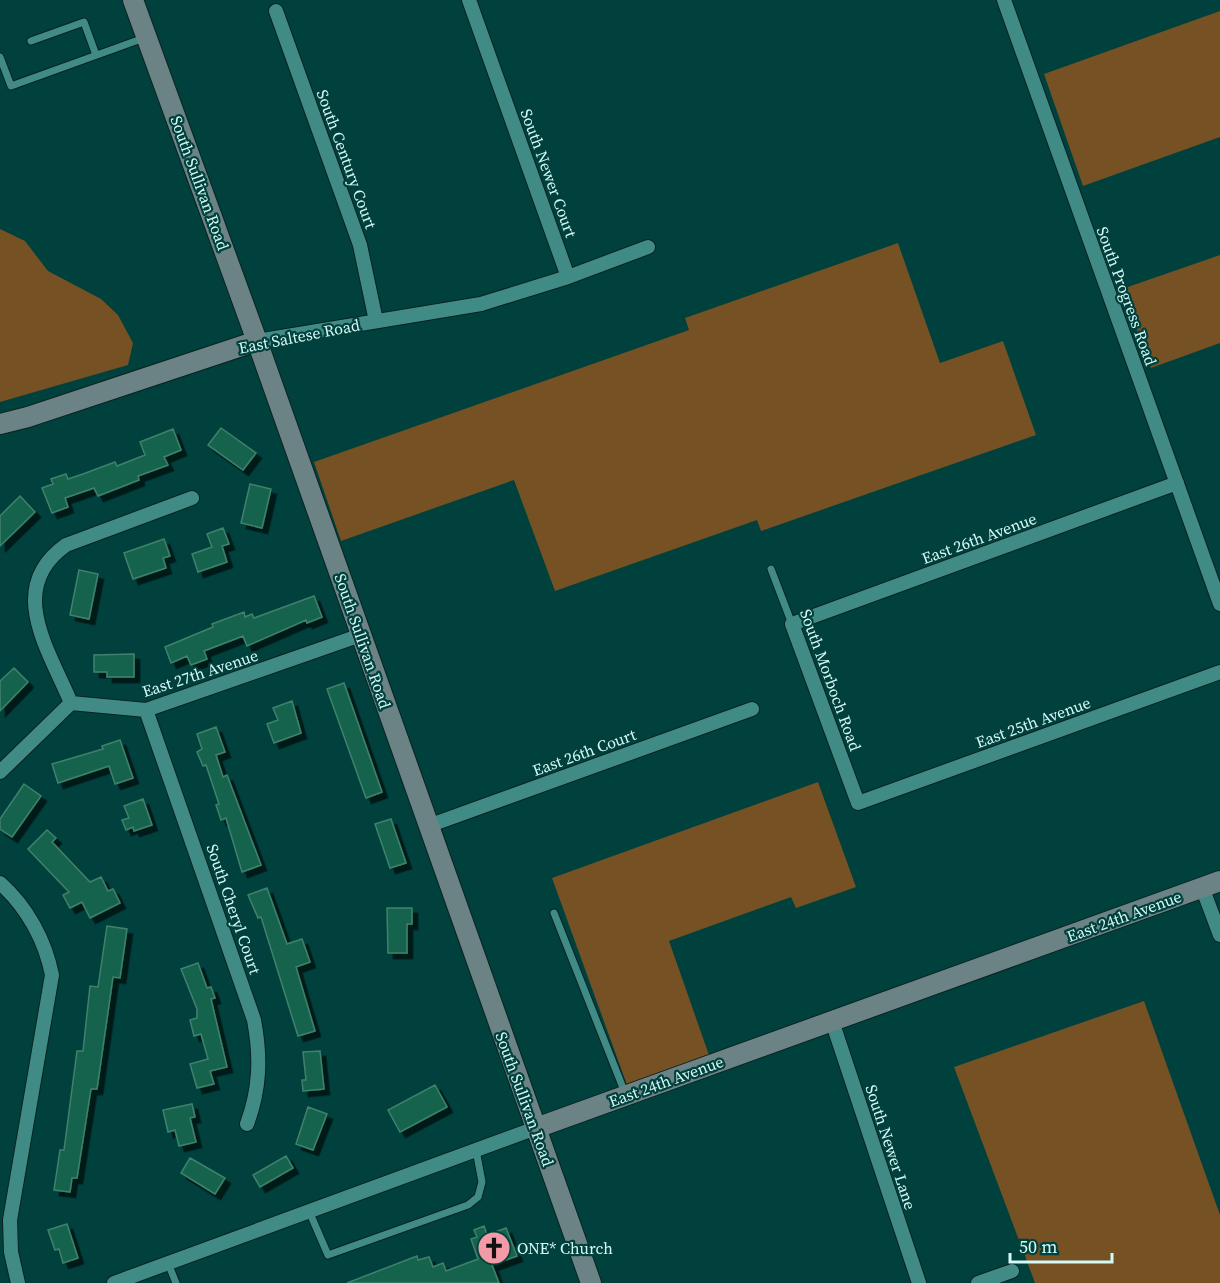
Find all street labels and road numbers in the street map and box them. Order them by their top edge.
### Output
street label: South Century Court [312,87,383,232]
street label: South Newer Court [516,106,583,241]
street label: South Sullivan Road [165,113,235,253]
street label: South Progress Road [1092,224,1162,368]
street label: East Saltese Road [236,313,362,359]
street label: East 26th Avenue [919,507,1039,569]
street label: South Sullivan Road [330,570,396,712]
street label: South Morboch Road [795,606,867,754]
street label: East 27th Avenue [139,644,261,702]
street label: East 25th Avenue [973,691,1093,753]
street label: East 26th Court [529,723,640,781]
street label: South Cheryl Court [201,841,267,978]
street label: East 24th Avenue [1064,885,1184,947]
street label: South Sullivan Road [490,1029,560,1169]
street label: East 24th Avenue [606,1050,726,1112]
street label: South Newer Lane [860,1082,922,1212]

